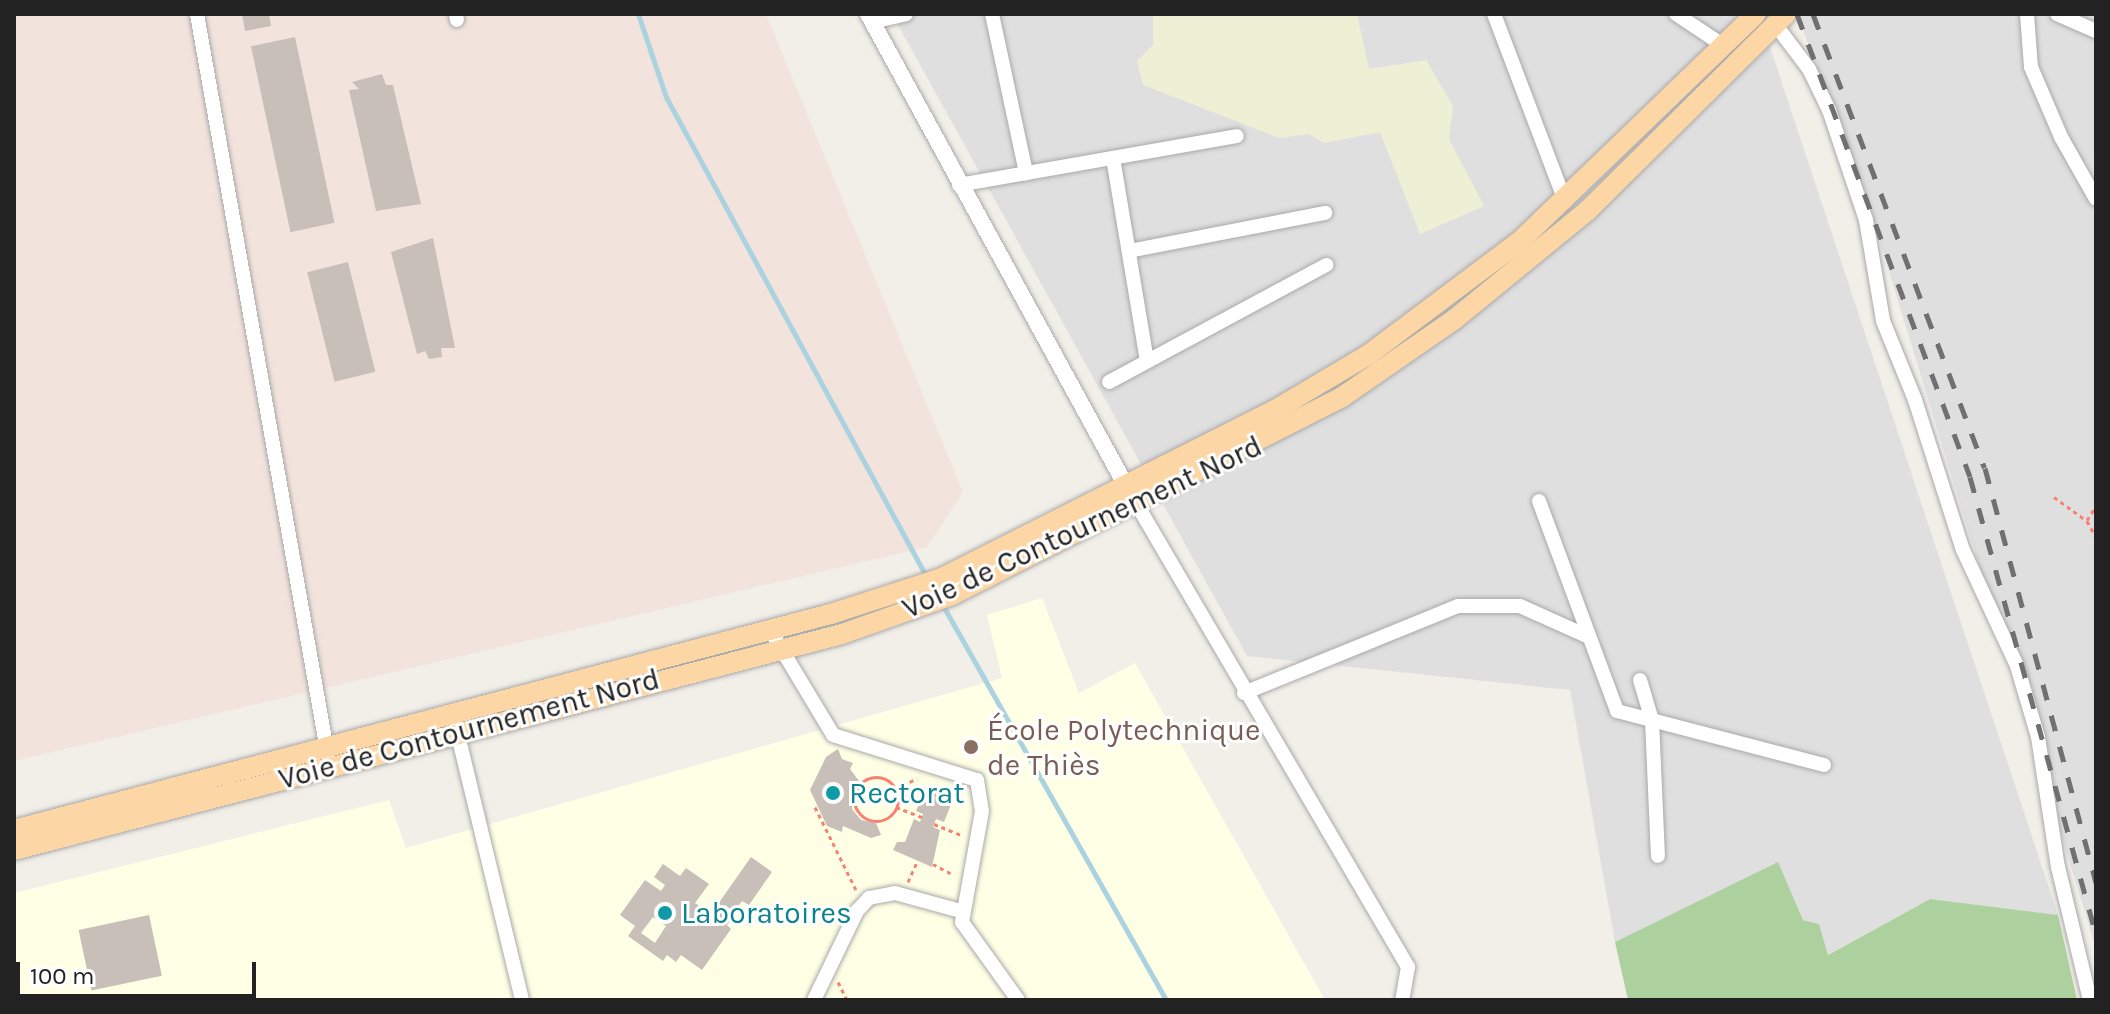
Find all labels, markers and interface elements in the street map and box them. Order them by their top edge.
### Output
street label: Voie de Contournement Nord [896,428,1268,626]
street label: Voie de Contournement Nord [275,661,663,797]
place label: École Polytechnique de Thiès [987,712,1260,782]
marker: École Polytechnique de Thiès [962,738,980,756]
place label: Rectorat [849,775,965,811]
marker: Rectorat [824,784,842,802]
place label: Laboratoires [681,895,852,931]
marker: Laboratoires [656,904,674,922]
scale bar [20,946,260,996]
text: 100 m [30,962,95,990]

